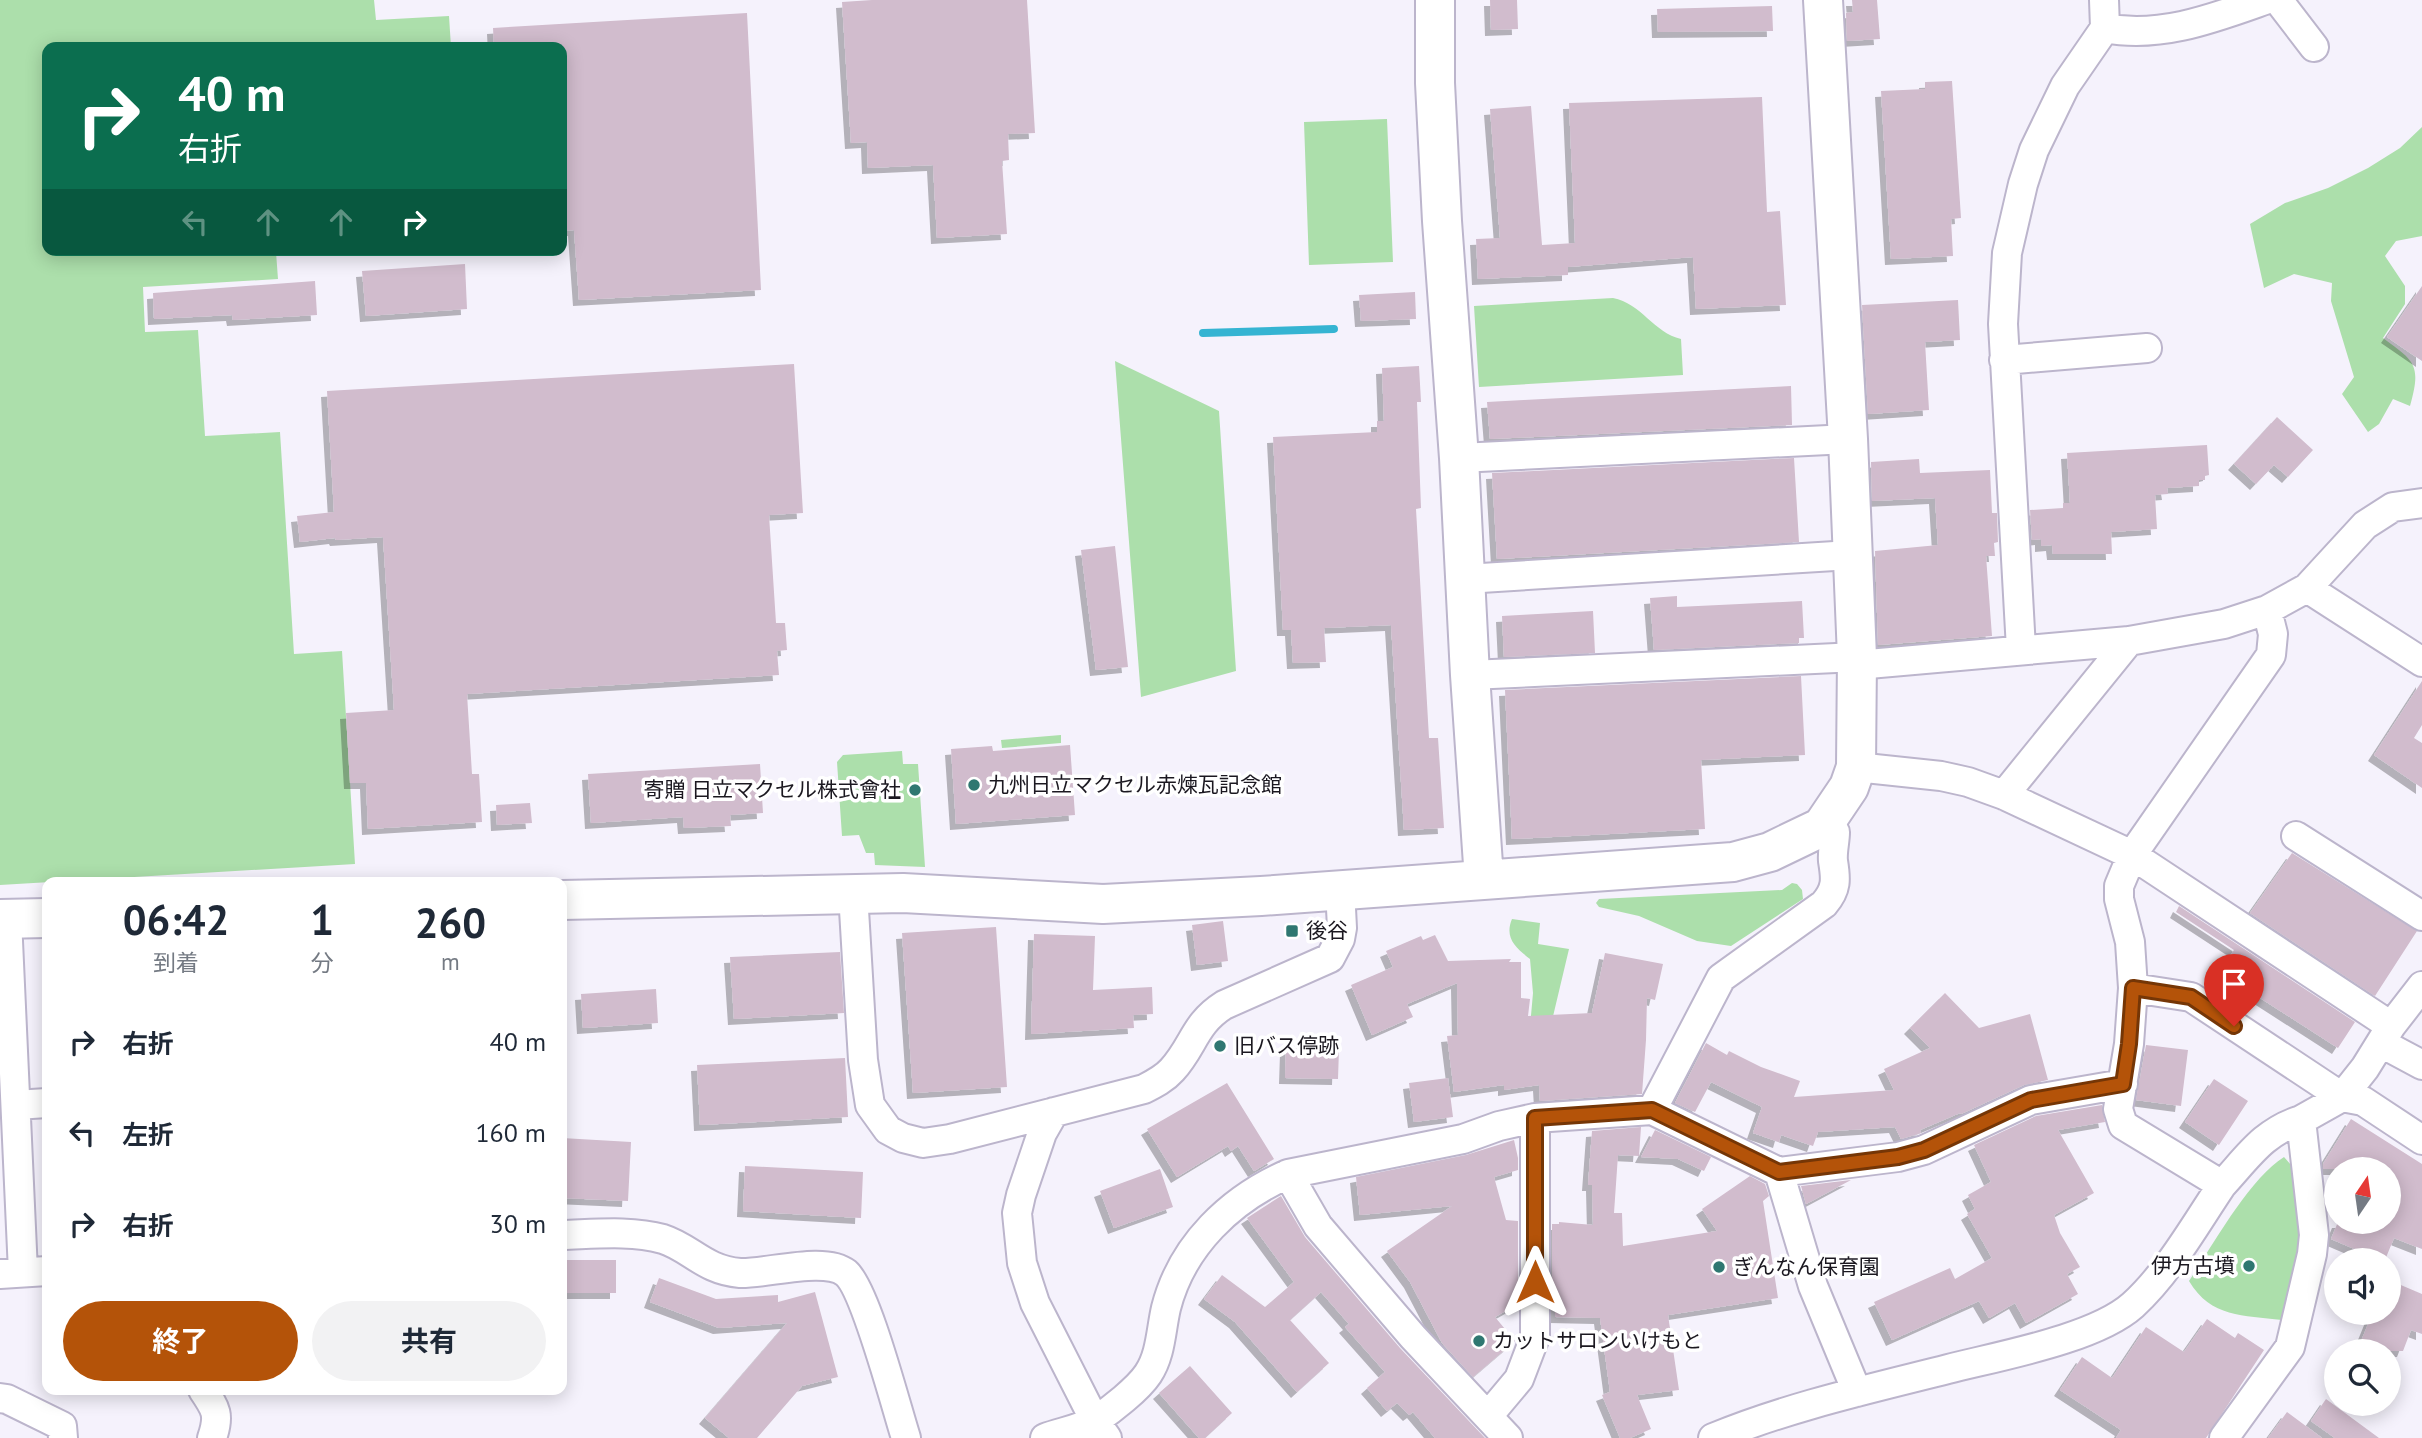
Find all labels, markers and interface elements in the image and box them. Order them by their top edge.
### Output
text: 40 m [178,61,285,125]
icon: right [63,70,154,161]
text: 右折 [178,127,242,169]
icon: left [176,203,214,241]
icon: ahead [249,203,287,241]
icon: ahead [322,203,360,241]
icon: right [395,203,433,241]
place label: 九州日立マクセル赤煉瓦記念館 [988,771,1282,798]
place label: 寄贈 日立マクセル株式會社 [643,776,901,803]
marker: 九州日立マクセル赤煉瓦記念館 [966,777,982,793]
marker: 寄贈 日立マクセル株式會社 [907,782,923,798]
text: 06:42 [123,892,229,947]
text: 1 [310,892,334,947]
text: 260 [415,895,486,950]
place label: 後谷 [1306,917,1348,944]
marker: 後谷 [1284,923,1300,939]
text: m [441,947,460,976]
text: 到着 [153,948,199,977]
text: 分 [311,948,334,977]
pin [2204,954,2264,1026]
icon: arrive [2215,965,2253,1003]
icon: right [63,1023,101,1061]
text: 40 m [490,1025,546,1058]
text: 右折 [122,1027,174,1060]
place label: 旧バス停跡 [1234,1032,1339,1059]
marker: 旧バス停跡 [1212,1038,1228,1054]
icon: left [63,1114,101,1152]
text: 160 m [475,1116,546,1149]
text: 左折 [122,1118,174,1151]
north arrow [2324,1157,2401,1234]
map controls [2324,1157,2401,1416]
icon: right [63,1205,101,1243]
text: 30 m [490,1207,546,1240]
text: 右折 [122,1209,174,1242]
position arrow [1498,1245,1572,1319]
button: sound [2324,1248,2401,1325]
place label: 伊方古墳 [2151,1252,2235,1279]
place label: ぎんなん保育園 [1733,1253,1880,1280]
marker: 伊方古墳 [2241,1258,2257,1274]
marker: ぎんなん保育園 [1711,1259,1727,1275]
button: 終了 [63,1301,298,1381]
button: 共有 [312,1301,546,1381]
place label: カットサロンいけもと [1493,1327,1703,1354]
marker: カットサロンいけもと [1471,1333,1487,1349]
button: search [2324,1339,2401,1416]

